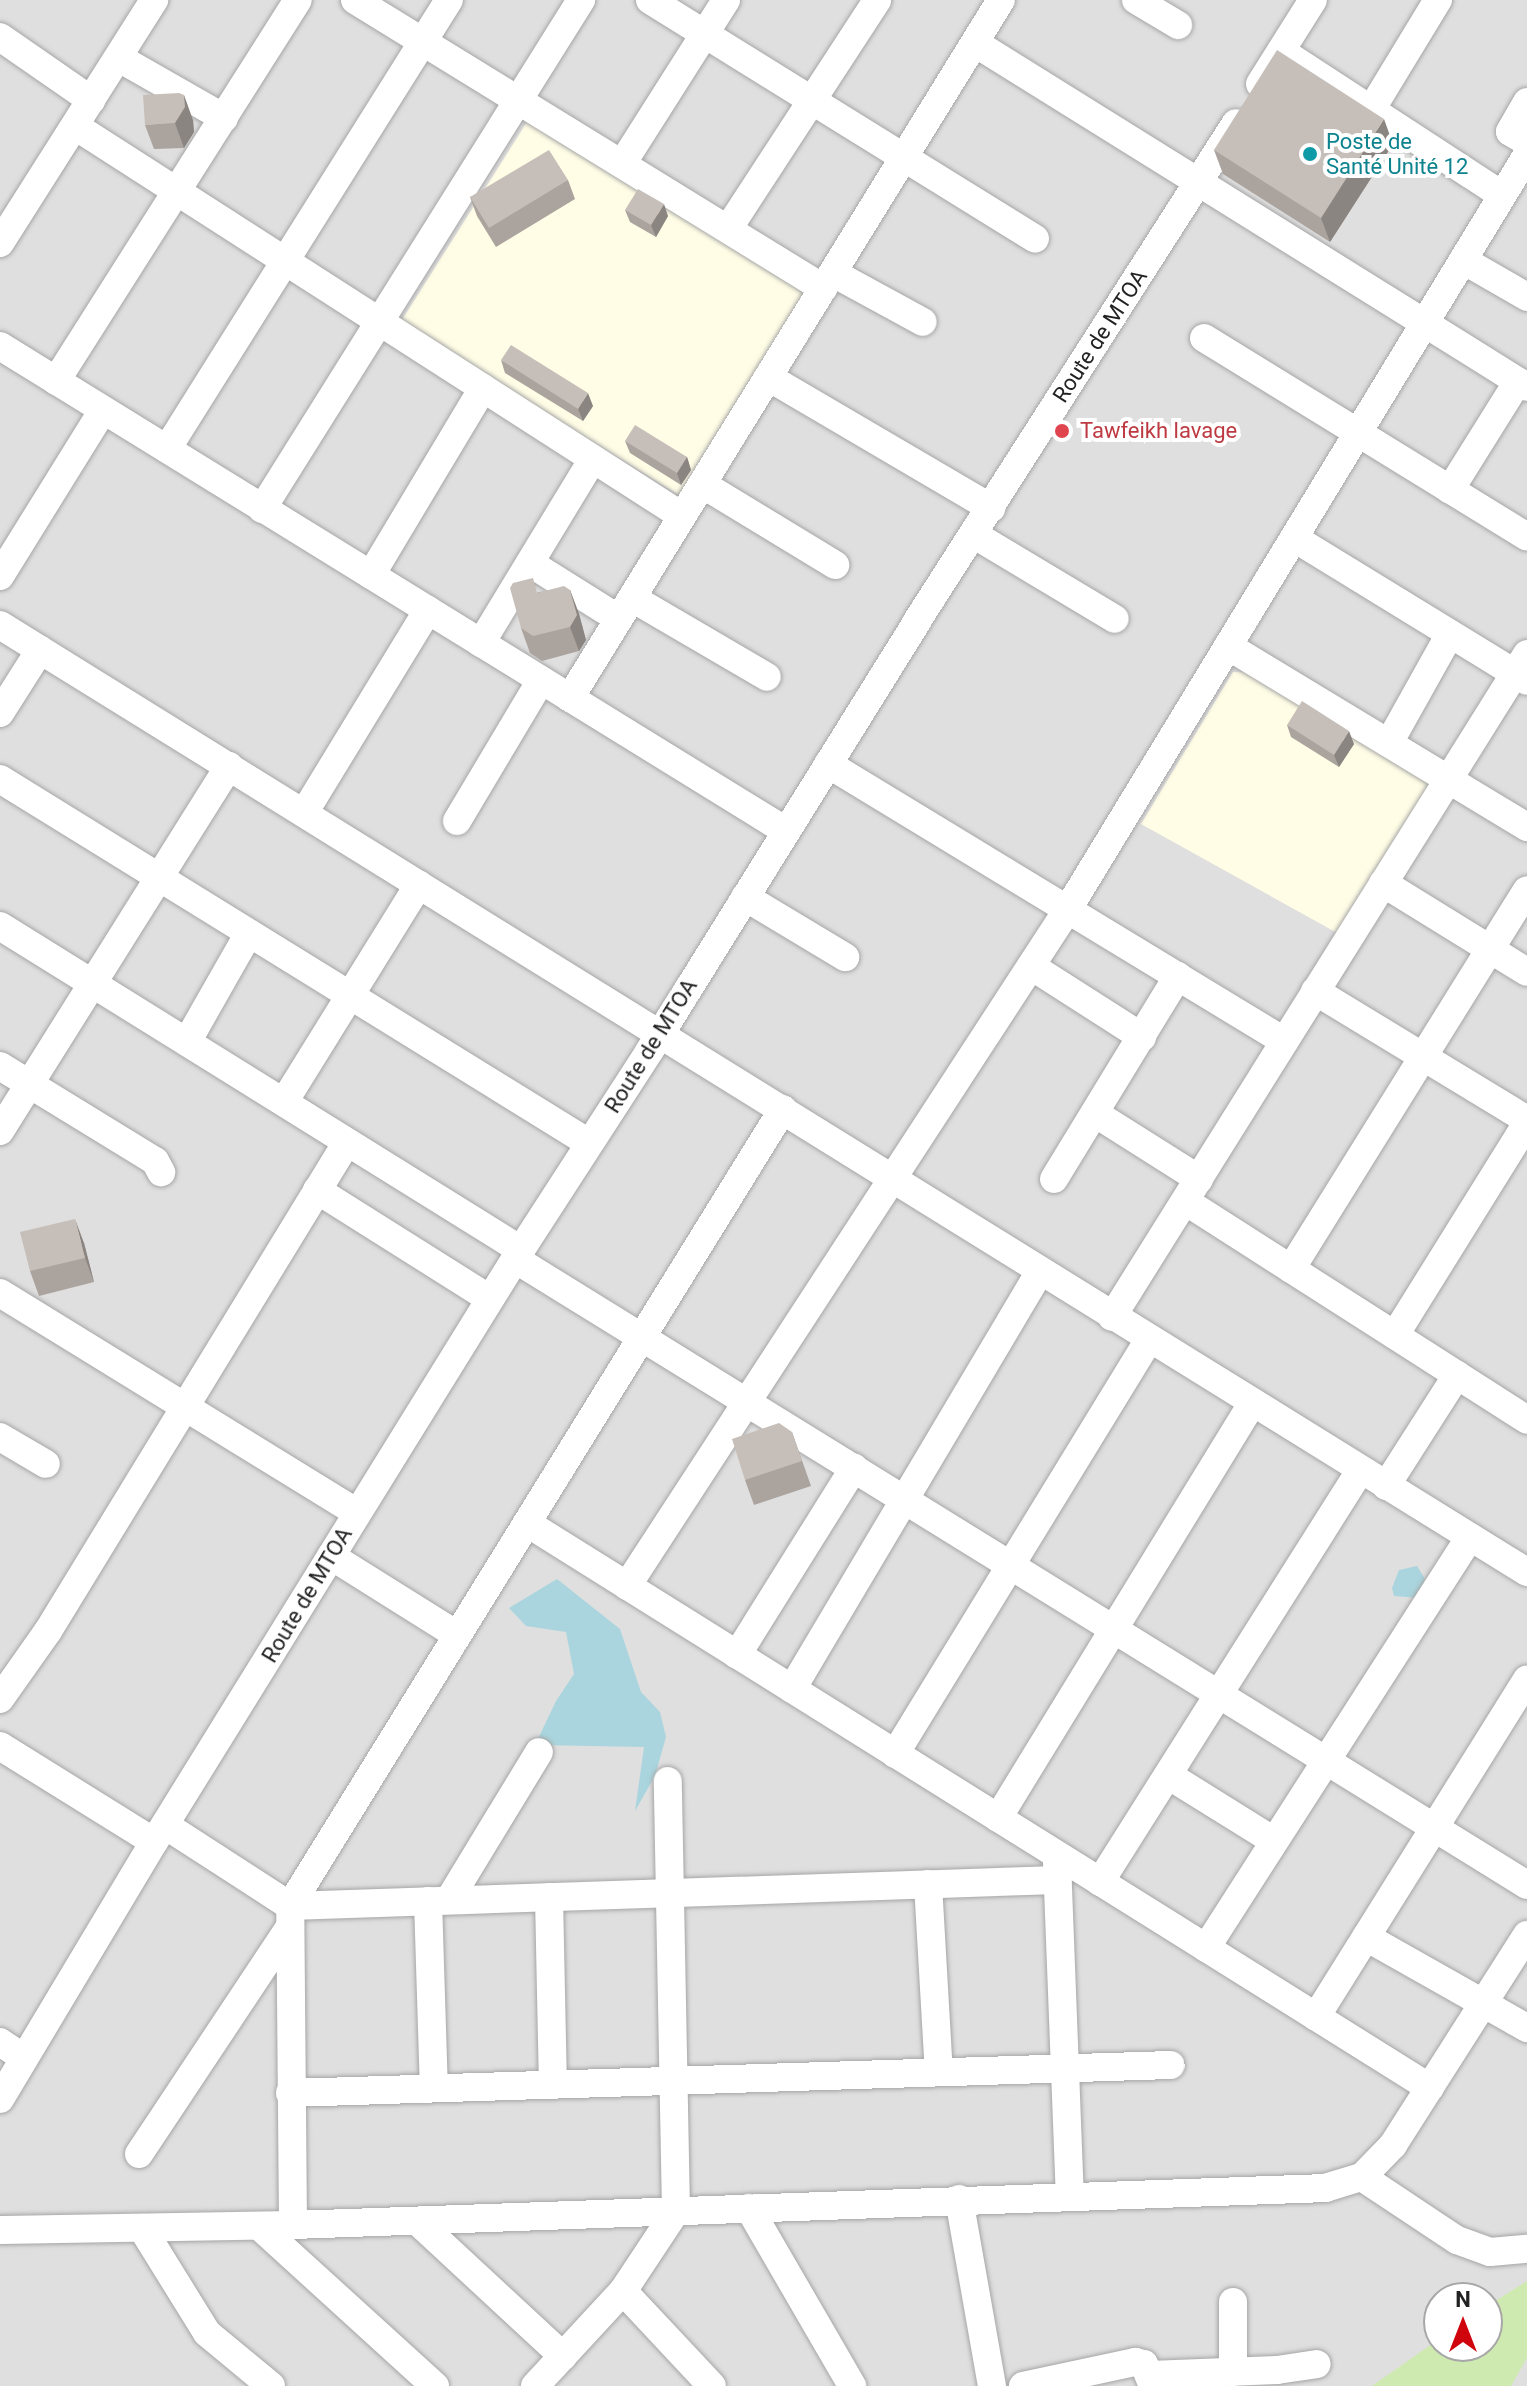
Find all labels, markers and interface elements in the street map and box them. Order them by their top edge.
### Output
place label: Poste de Santé Unité 12 [1326,128,1468,180]
marker: Poste de Santé Unité 12 [1301,145,1319,163]
street label: Route de MTOA [1047,265,1153,407]
place label: Tawfeikh lavage [1080,418,1237,444]
marker: Tawfeikh lavage [1051,420,1073,442]
street label: Route de MTOA [599,974,703,1118]
street label: Route de MTOA [256,1523,358,1667]
north arrow [1423,2282,1503,2362]
text: N [1455,2287,1471,2312]

